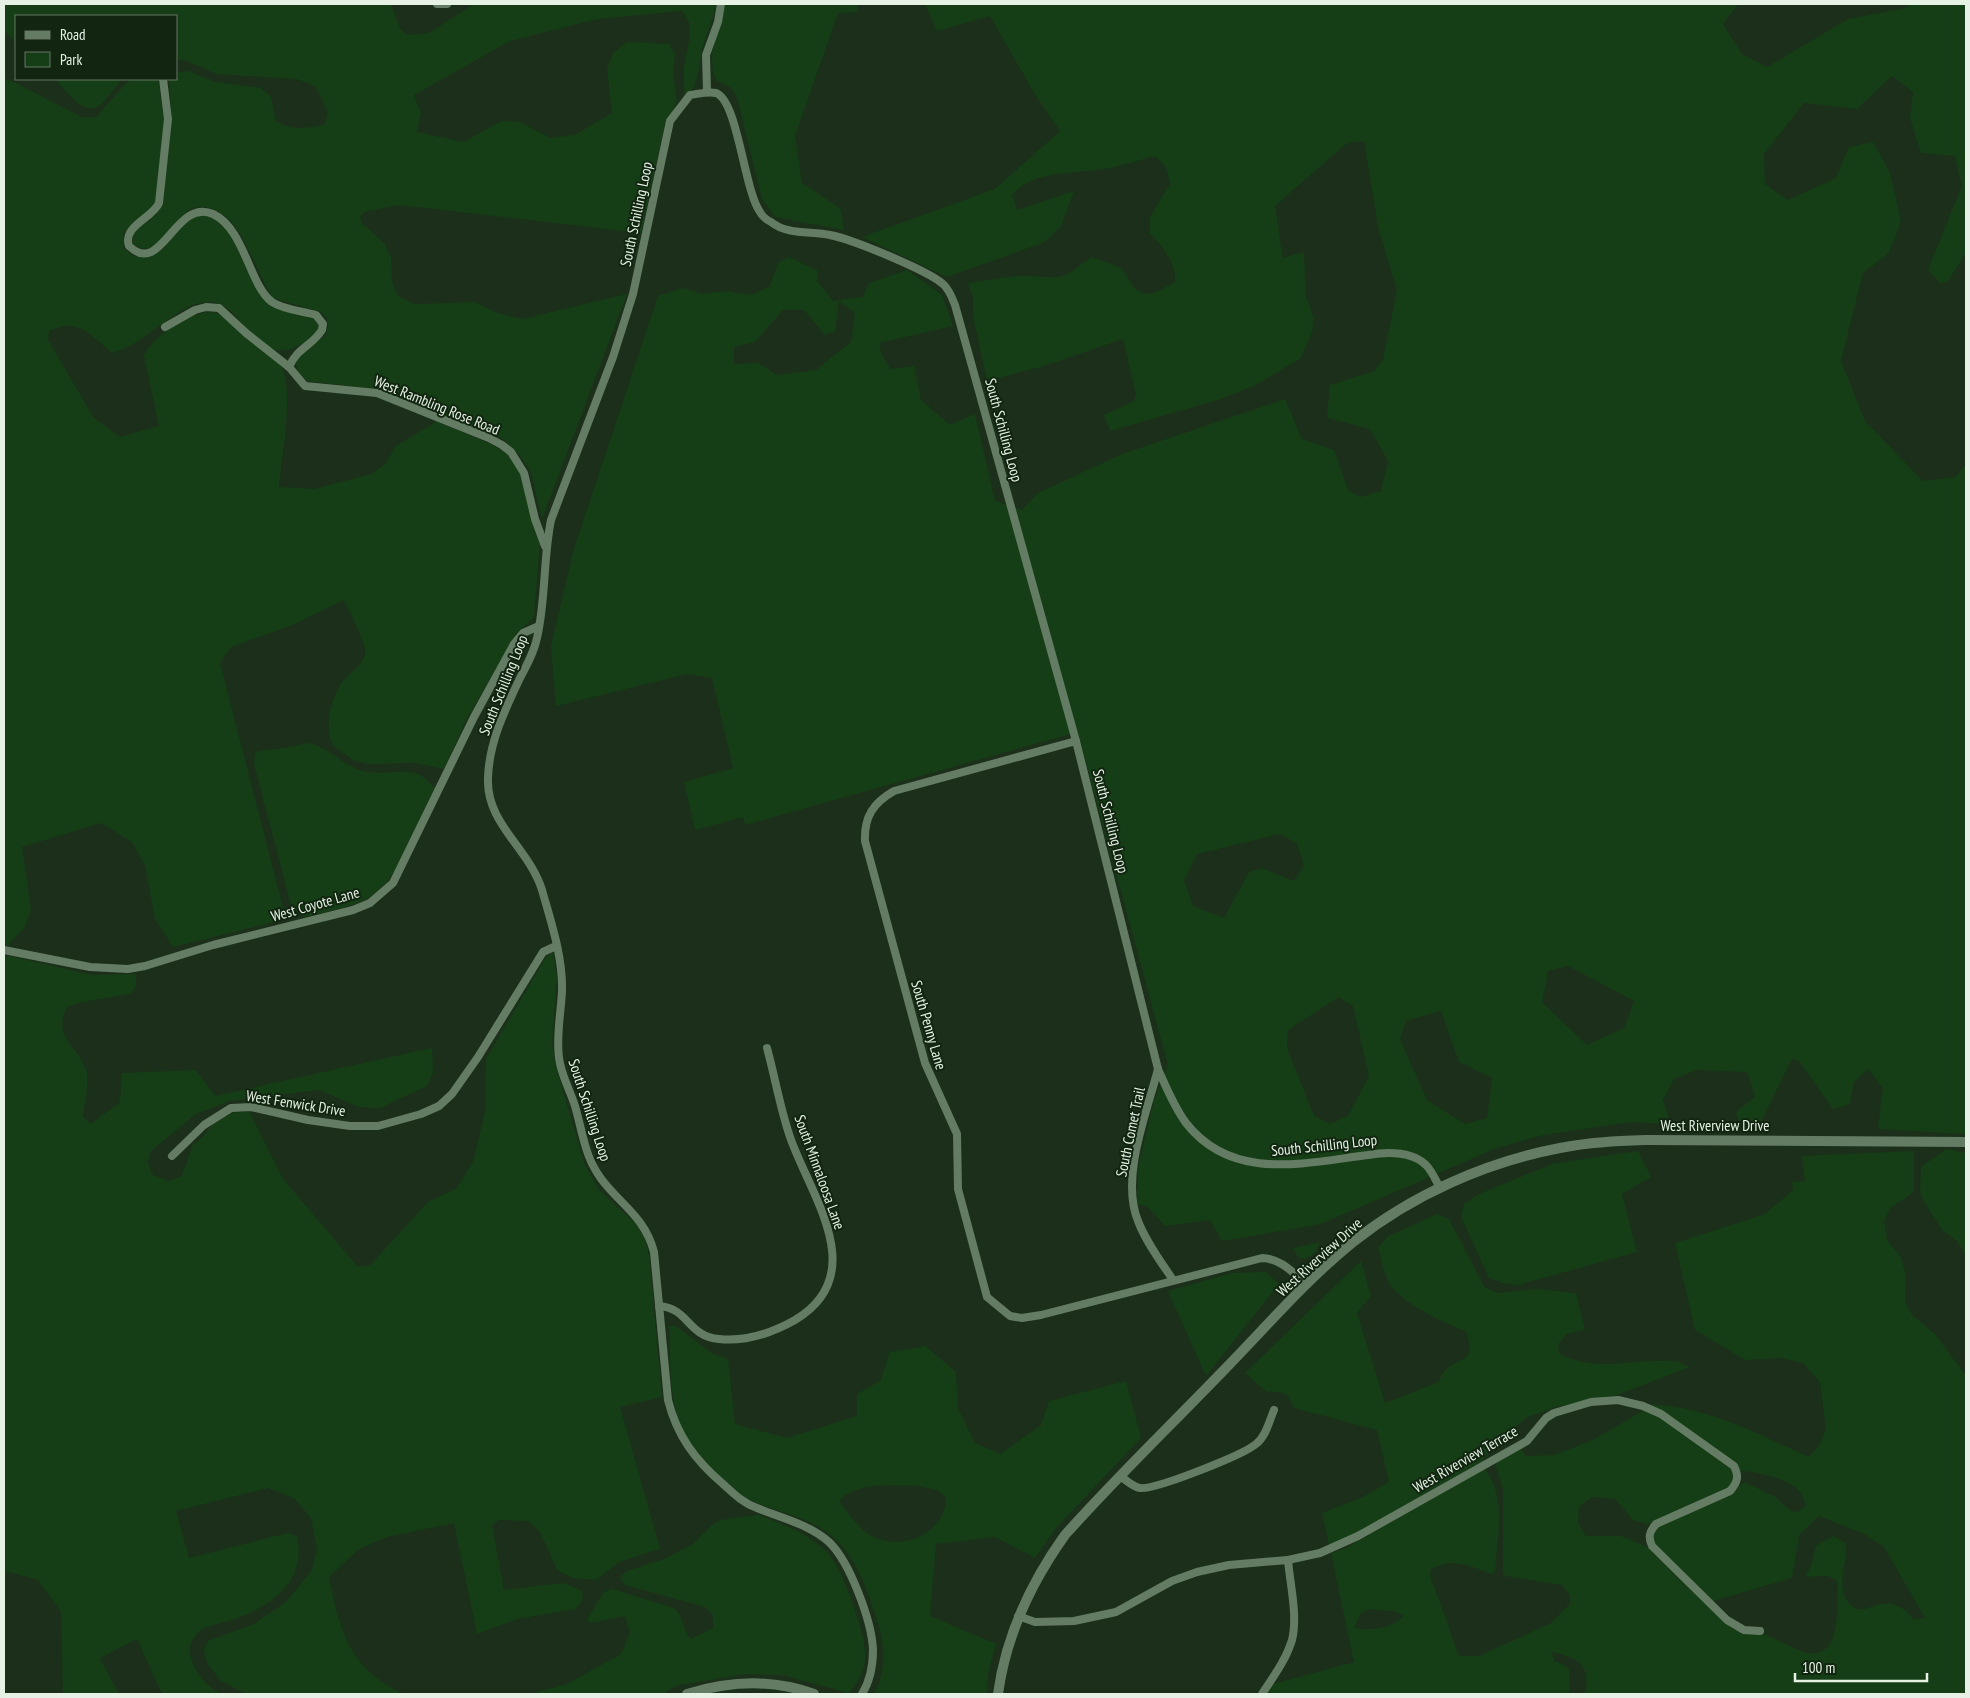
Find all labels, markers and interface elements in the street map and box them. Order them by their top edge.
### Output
legend [15,15,178,80]
text: Road [60,25,86,44]
text: Park [60,50,82,69]
street label: South Schilling Loop [616,160,656,268]
street label: West Rambling Rose Road [371,371,503,439]
street label: South Schilling Loop [981,376,1027,484]
street label: South Schilling Loop [474,632,532,738]
street label: South Schilling Loop [1089,767,1133,875]
street label: West Coyote Lane [269,882,361,926]
street label: South Penny Lane [907,978,951,1072]
street label: South Schilling Loop [565,1056,615,1164]
street label: South Comet Trail [1111,1085,1149,1179]
street label: West Fenwick Drive [245,1086,347,1120]
street label: South Minnaloosa Lane [790,1112,850,1232]
street label: West Riverview Drive [1661,1116,1769,1135]
street label: South Schilling Loop [1270,1130,1378,1160]
street label: West Riverview Drive [1272,1214,1366,1300]
street label: West Riverview Terrace [1409,1421,1521,1497]
scale bar [1795,1650,1928,1682]
text: 100 m [1802,1658,1835,1677]

